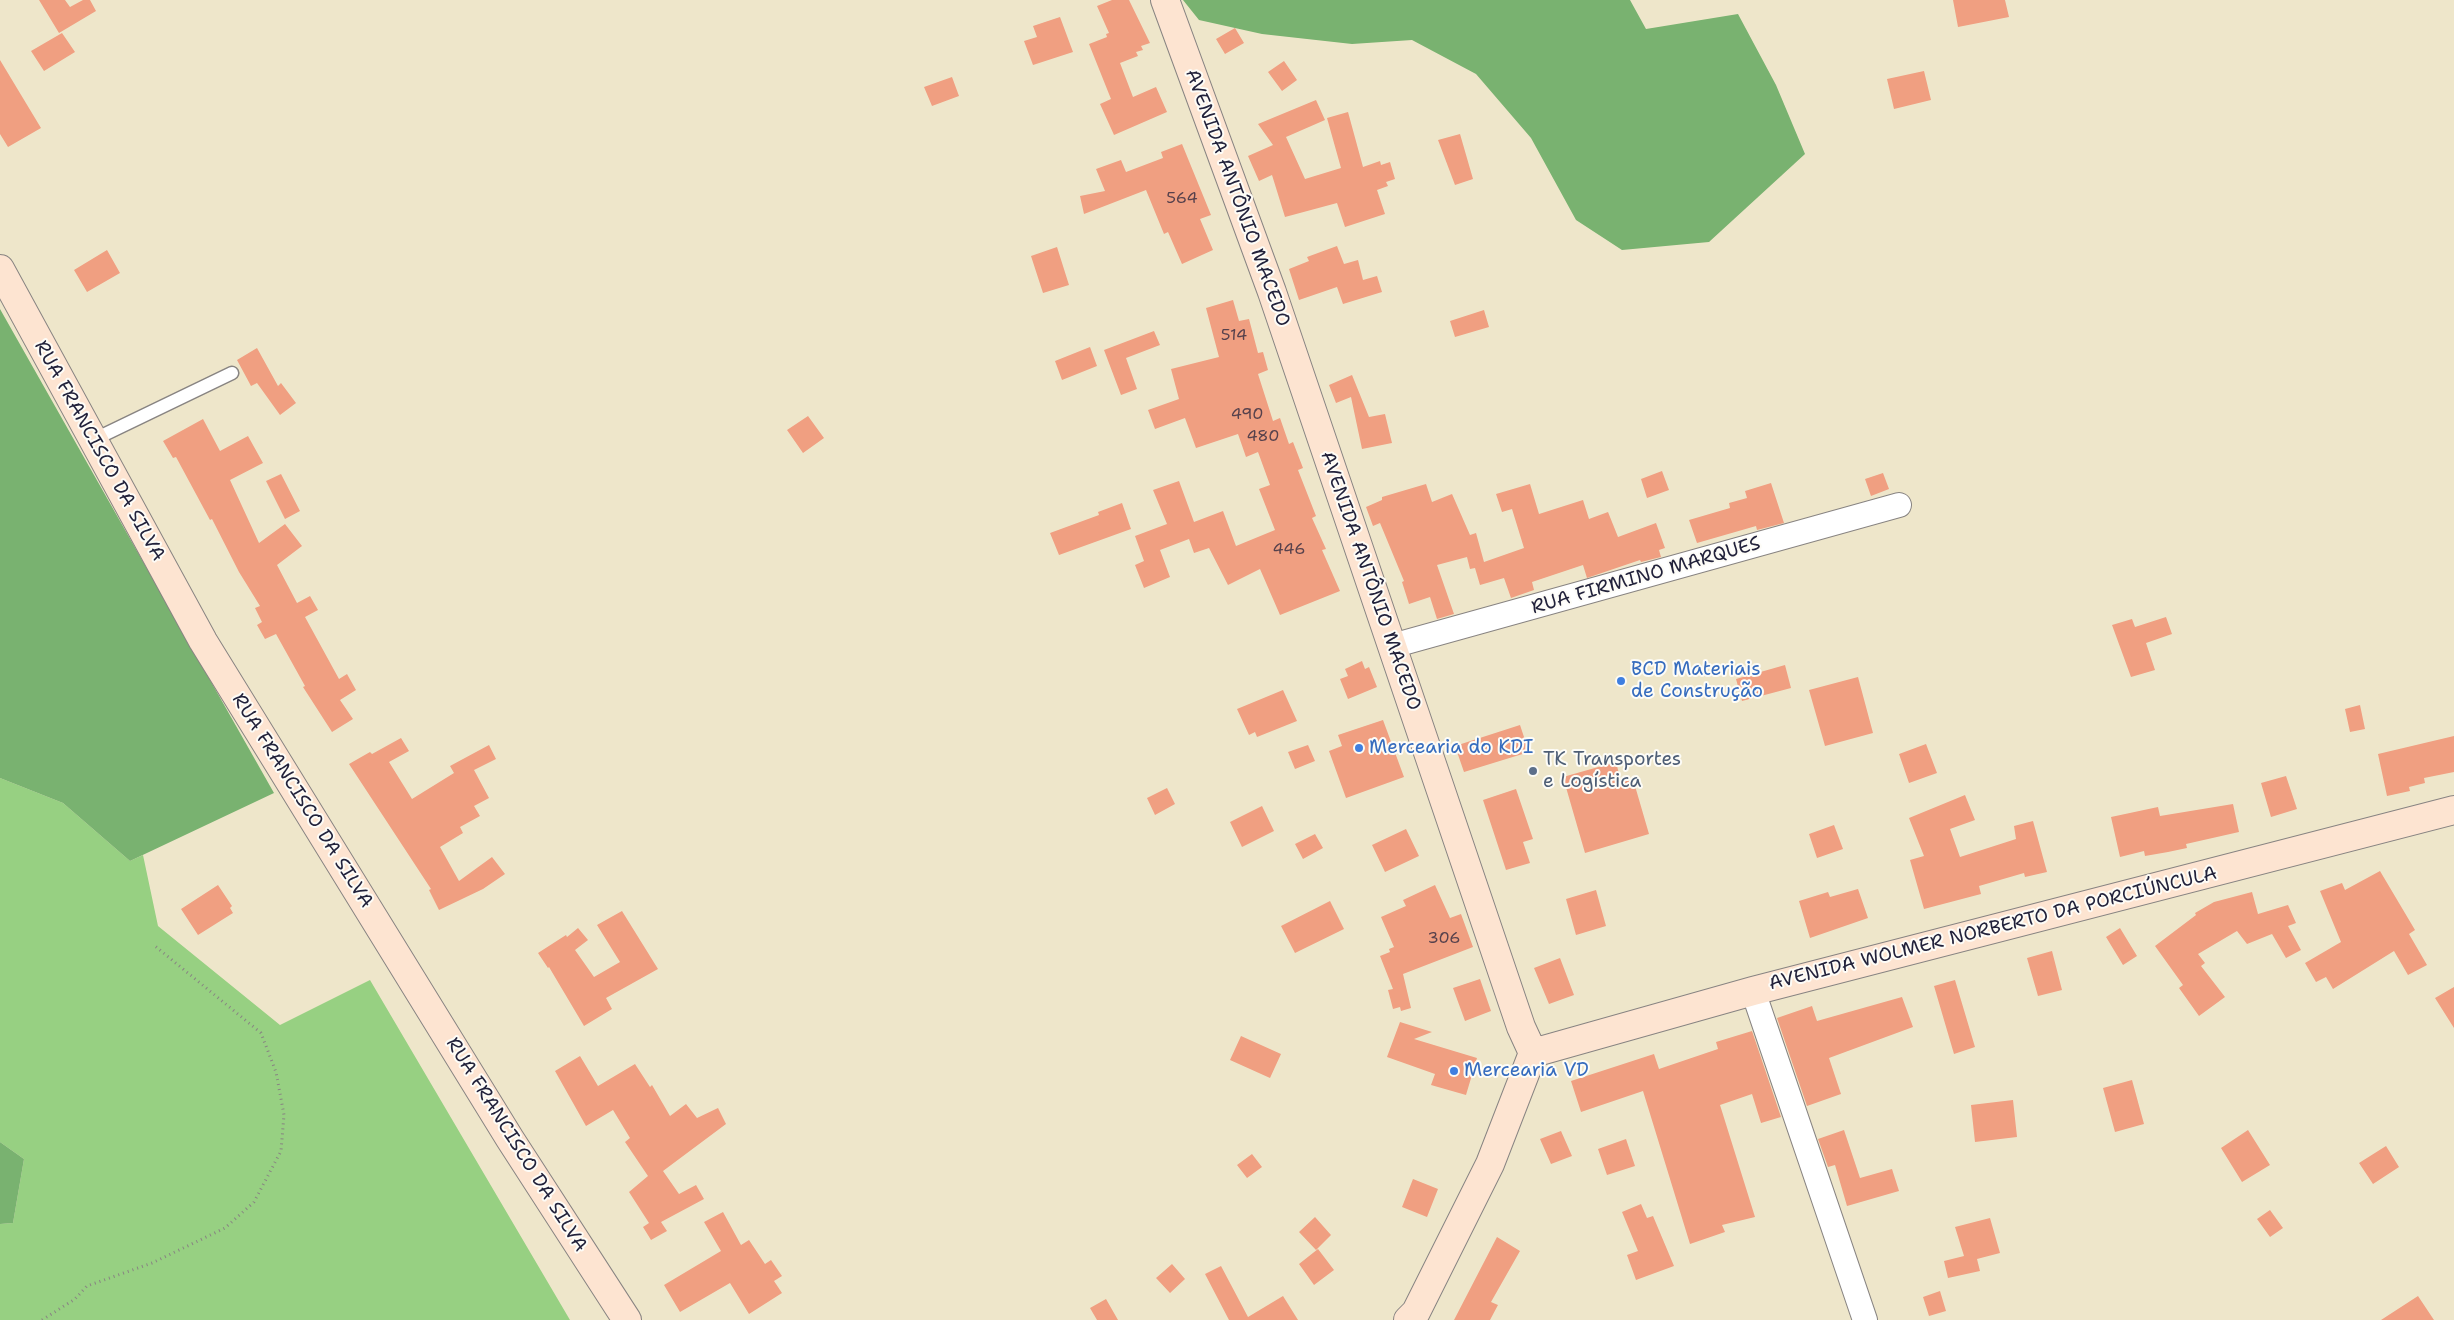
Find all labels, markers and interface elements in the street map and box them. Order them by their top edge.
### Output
street label: AVENIDA ANTÔNIO MACEDO [1180,66,1294,330]
house number: 564 [1166,189,1198,209]
house number: 514 [1221,326,1247,346]
street label: RUA FRANCISCO DA SILVA [29,337,169,565]
house number: 490 [1231,405,1263,425]
house number: 480 [1247,427,1279,447]
street label: AVENIDA ANTÔNIO MACEDO [1315,448,1425,714]
street label: RUA FIRMINO MARQUES [1529,532,1763,620]
house number: 446 [1273,540,1305,560]
place label: BCD Materiais de Construção [1631,659,1763,703]
marker: BCD Materiais de Construção [1615,675,1627,687]
street label: RUA FRANCISCO DA SILVA [226,690,378,912]
place label: Mercearia do KDI [1369,737,1533,759]
marker: Mercearia do KDI [1353,742,1365,754]
place label: TK Transportes e Logística [1543,749,1681,793]
marker: TK Transportes e Logística [1527,765,1539,777]
street label: AVENIDA WOLMER NORBERTO DA PORCIÚNCULA [1767,862,2219,996]
house number: 306 [1427,929,1461,949]
street label: RUA FRANCISCO DA SILVA [440,1034,592,1256]
place label: Mercearia VD [1464,1060,1589,1082]
marker: Mercearia VD [1448,1065,1460,1077]

